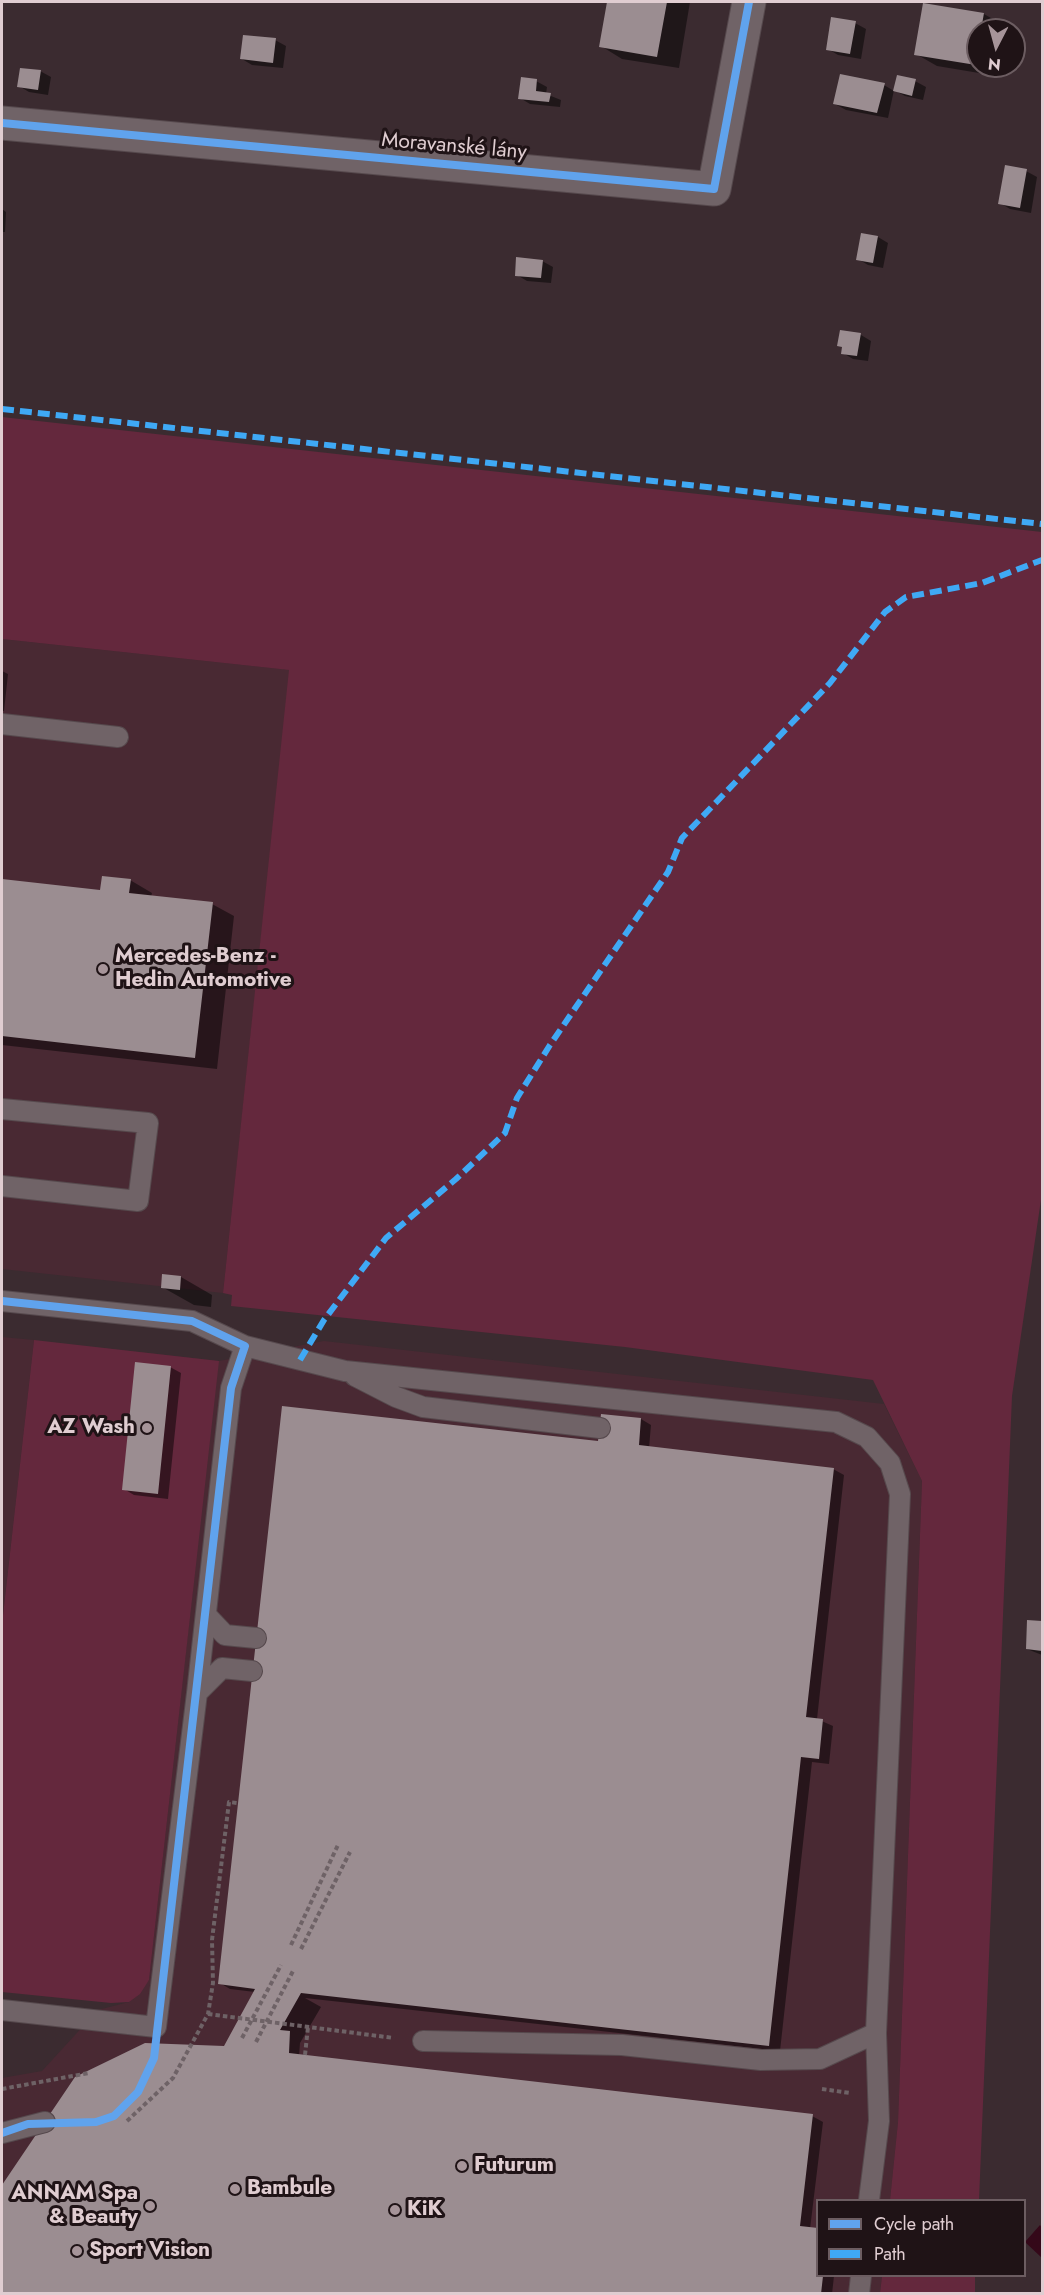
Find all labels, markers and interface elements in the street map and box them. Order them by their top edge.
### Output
north arrow [966,18,1026,78]
text: N [987,52,1002,77]
street label: Moravanské lány [380,128,528,166]
place label: Mercedes-Benz - Hedin Automotive [115,944,292,994]
marker: Mercedes-Benz - Hedin Automotive [96,962,110,976]
place label: AZ Wash [47,1415,135,1441]
marker: AZ Wash [140,1421,154,1435]
place label: Futurum [474,2153,554,2179]
marker: Futurum [455,2159,469,2173]
place label: Bambule [247,2176,332,2202]
place label: ANNAM Spa & Beauty [11,2181,138,2231]
marker: Bambule [228,2182,242,2196]
place label: KiK [407,2197,442,2223]
marker: ANNAM Spa & Beauty [143,2199,157,2213]
legend [816,2199,1026,2277]
marker: KiK [388,2203,402,2217]
text: Cycle path [874,2211,954,2237]
place label: Sport Vision [89,2238,210,2264]
text: Path [874,2241,906,2267]
marker: Sport Vision [70,2244,84,2258]

